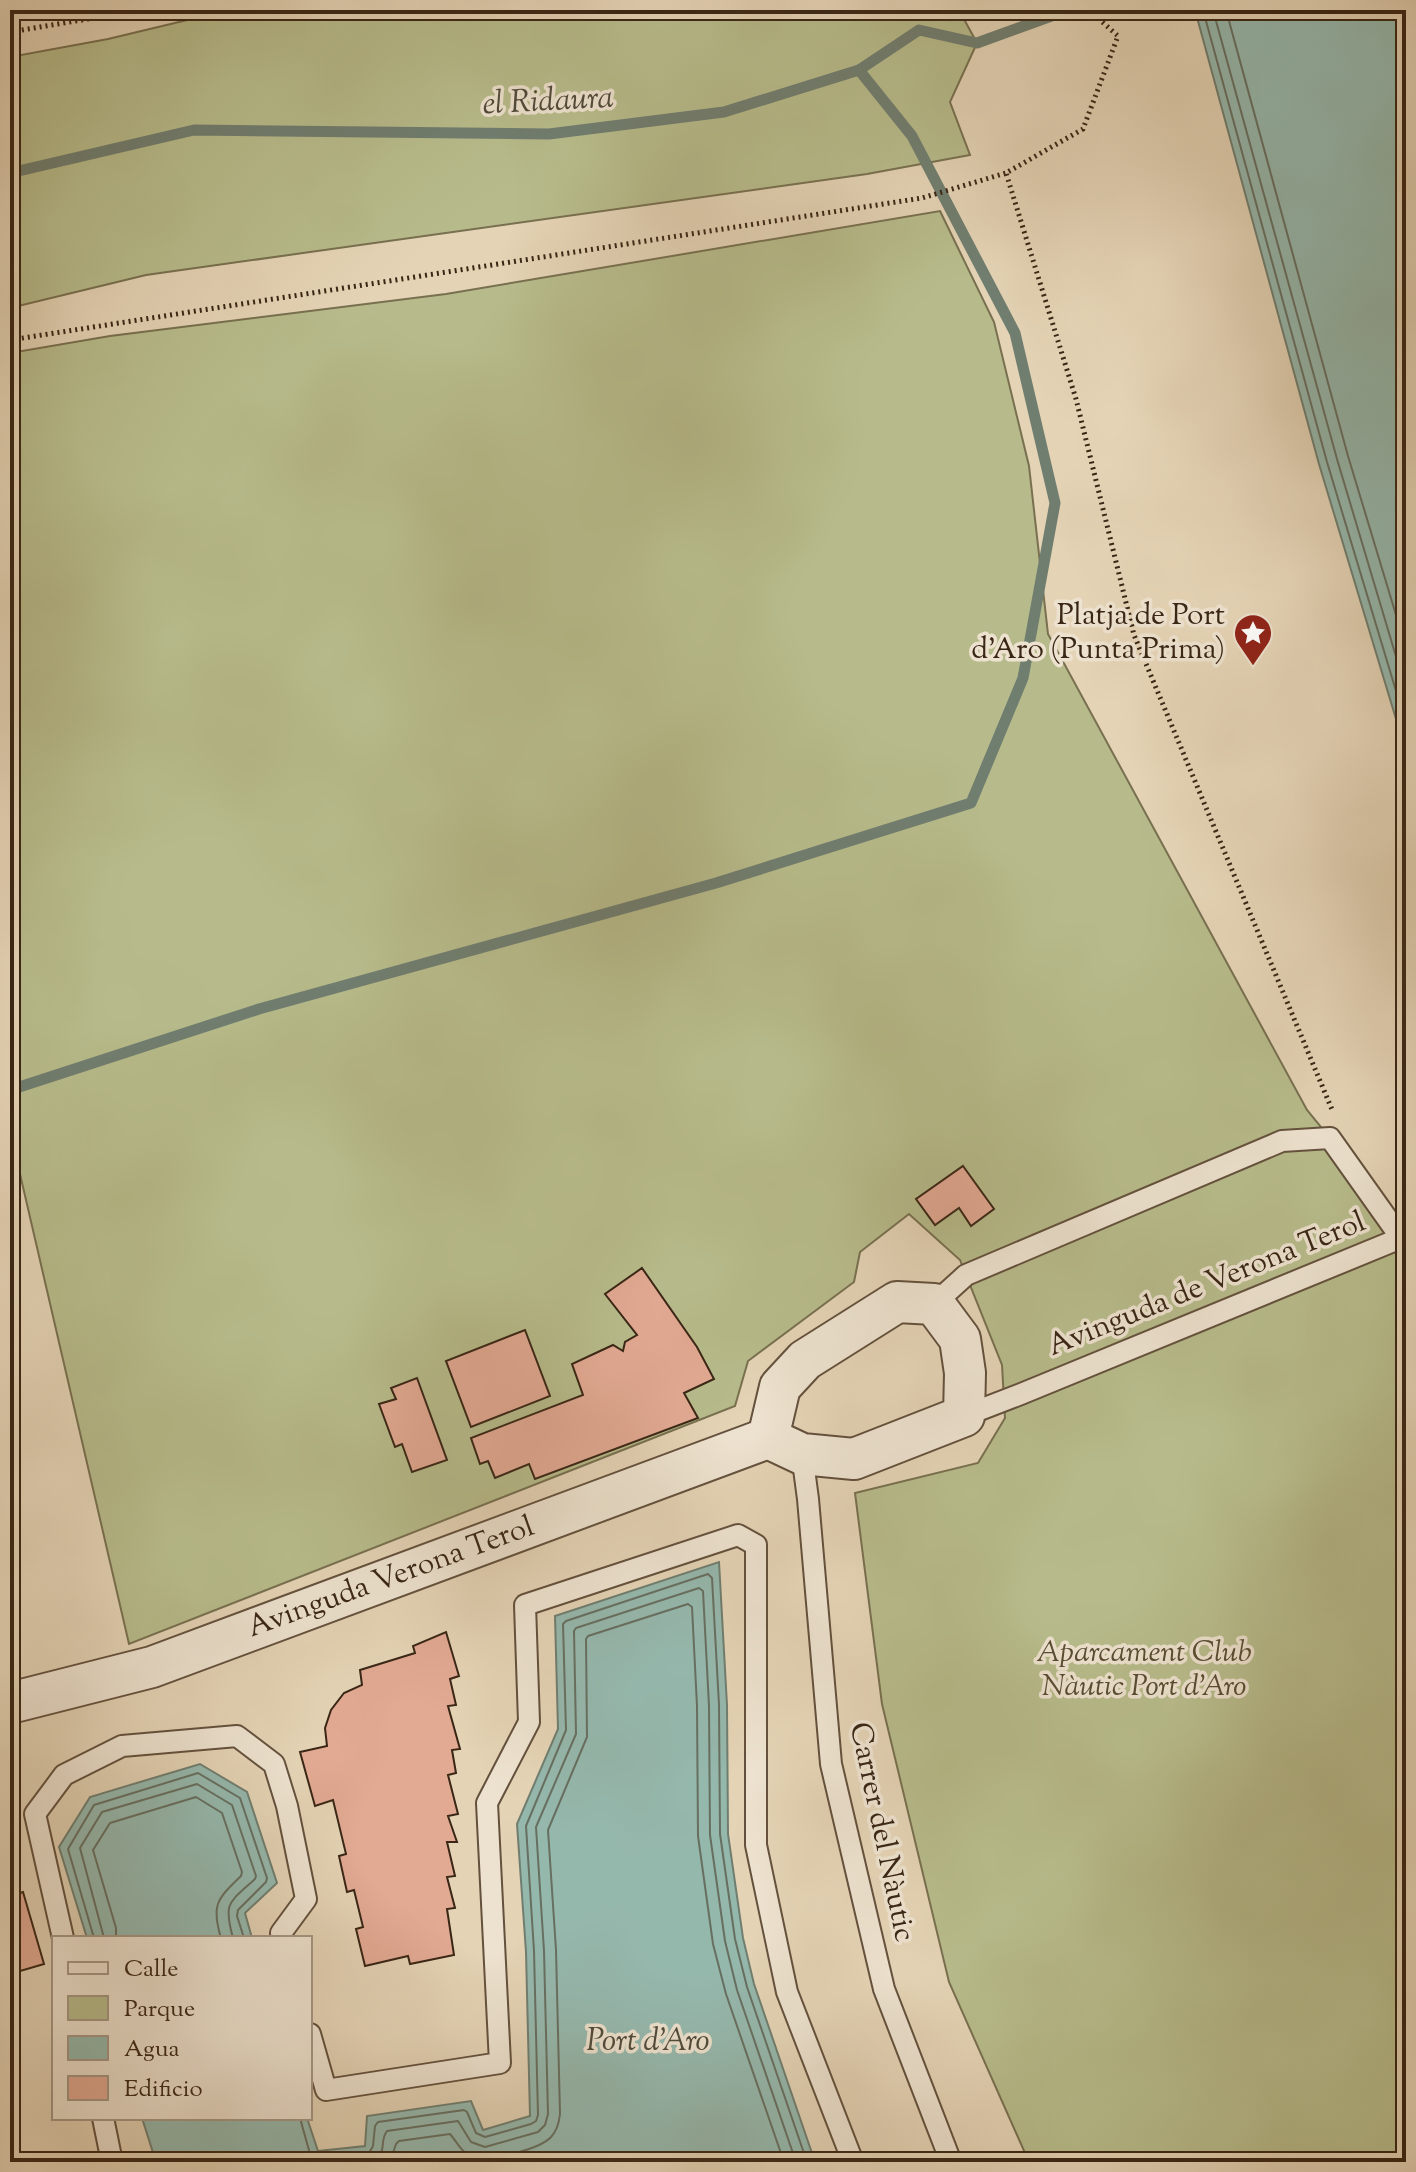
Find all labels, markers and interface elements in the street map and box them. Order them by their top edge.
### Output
water label: el Ridaura [481,76,615,128]
place label: Platja de Port d'Aro (Punta Prima) [971,595,1225,672]
place icon: Platja de Port d'Aro (Punta Prima) [1232,612,1274,667]
street label: Avinguda de Verona Terol [1041,1201,1373,1369]
street label: Avinguda Verona Terol [241,1506,541,1650]
park label: Aparcament Club Nàutic Port d'Aro [1036,1632,1252,1709]
street label: Carrer del Nàutic [837,1718,925,1946]
legend [52,1936,312,2120]
text: Calle [124,1953,178,1987]
text: Parque [124,1993,195,2027]
water label: Port d'Aro [586,2019,710,2065]
text: Agua [124,2033,180,2067]
text: Edificio [124,2073,203,2107]

